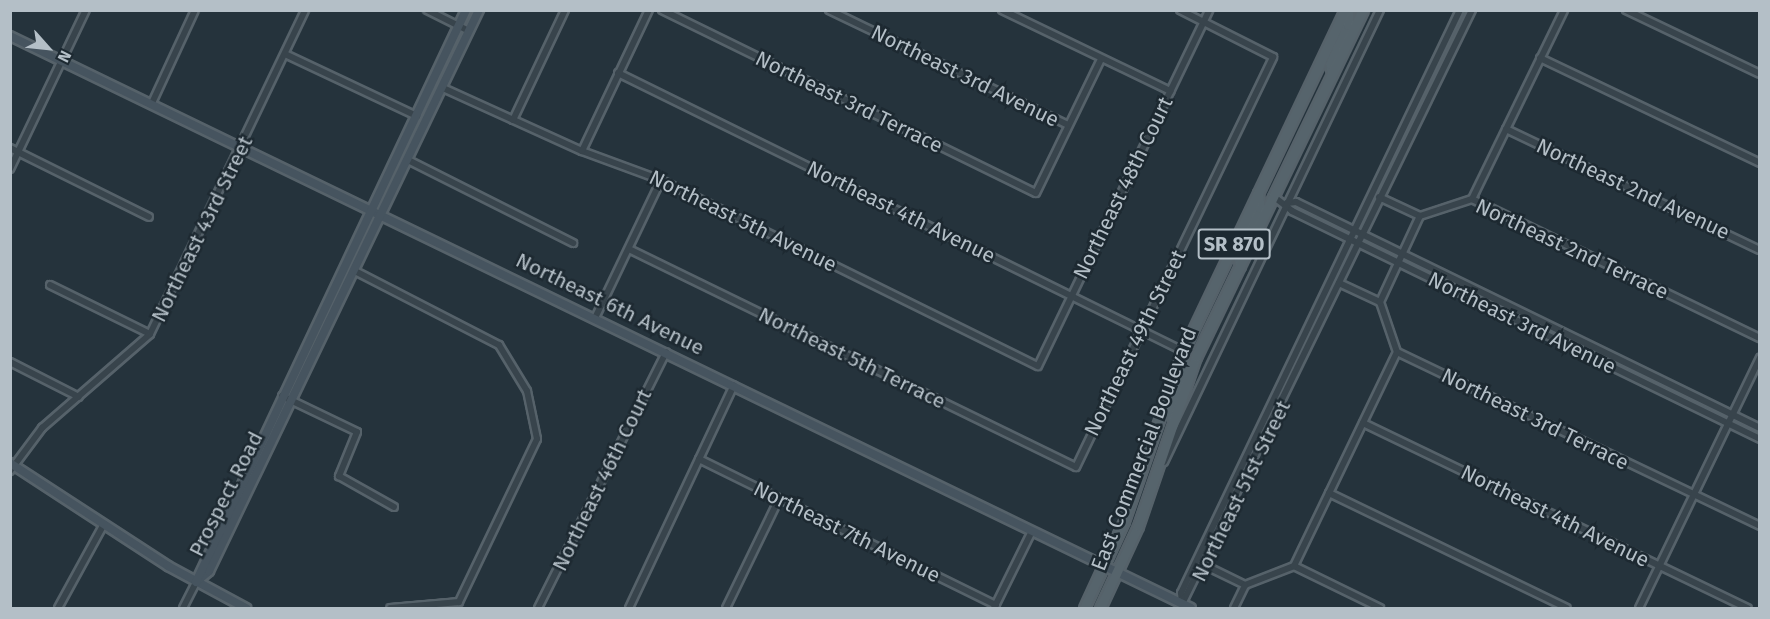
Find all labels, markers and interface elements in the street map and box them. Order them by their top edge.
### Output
north arrow [18,18,78,78]
street label: Northeast 3rd Avenue [867,20,1063,132]
street label: Northeast 3rd Terrace [751,46,947,158]
text: N [54,47,75,65]
street label: Northeast 48th Court [1068,93,1178,283]
street label: Northeast 43rd Street [146,132,258,326]
street label: Northeast 2nd Avenue [1532,133,1734,245]
street label: Northeast 4th Avenue [803,155,999,269]
street label: Northeast 5th Avenue [645,165,841,277]
street label: Northeast 2nd Terrace [1472,193,1672,305]
road number: SR 870 [1196,227,1272,261]
street label: Northeast 49th Street [1079,246,1191,440]
street label: Northeast 6th Avenue [512,247,708,361]
street label: Northeast 3rd Avenue [1424,267,1620,379]
street label: Northeast 5th Terrace [754,302,950,414]
street label: East Commercial Boulevard [1086,324,1202,574]
street label: Northeast 3rd Terrace [1437,363,1633,475]
street label: Northeast 46th Court [547,385,657,575]
street label: Northeast 51st Street [1186,396,1296,586]
street label: Prospect Road [184,427,268,561]
street label: Northeast 4th Avenue [1457,459,1653,573]
street label: Northeast 7th Avenue [750,476,944,588]

